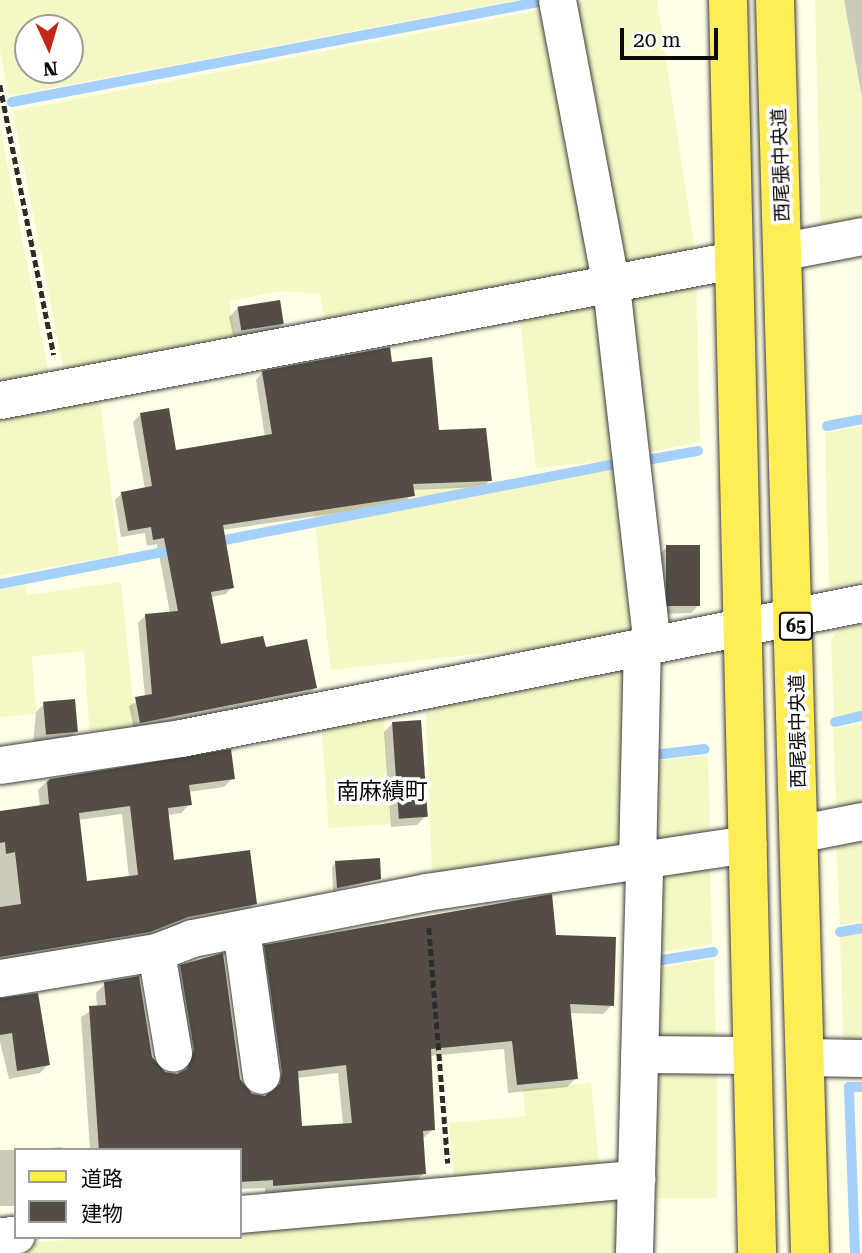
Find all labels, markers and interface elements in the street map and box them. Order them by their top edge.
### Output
north arrow [14,14,84,84]
scale bar [624,14,722,58]
text: 20 m [633,28,681,52]
text: N [42,56,58,80]
street label: 西尾張中央道 [768,108,794,222]
road number: 65 [778,612,814,640]
street label: 西尾張中央道 [786,674,810,788]
district label: 南麻績町 [336,778,428,806]
legend [14,1148,242,1239]
text: 道路 [81,1167,123,1191]
text: 建物 [81,1202,123,1226]

